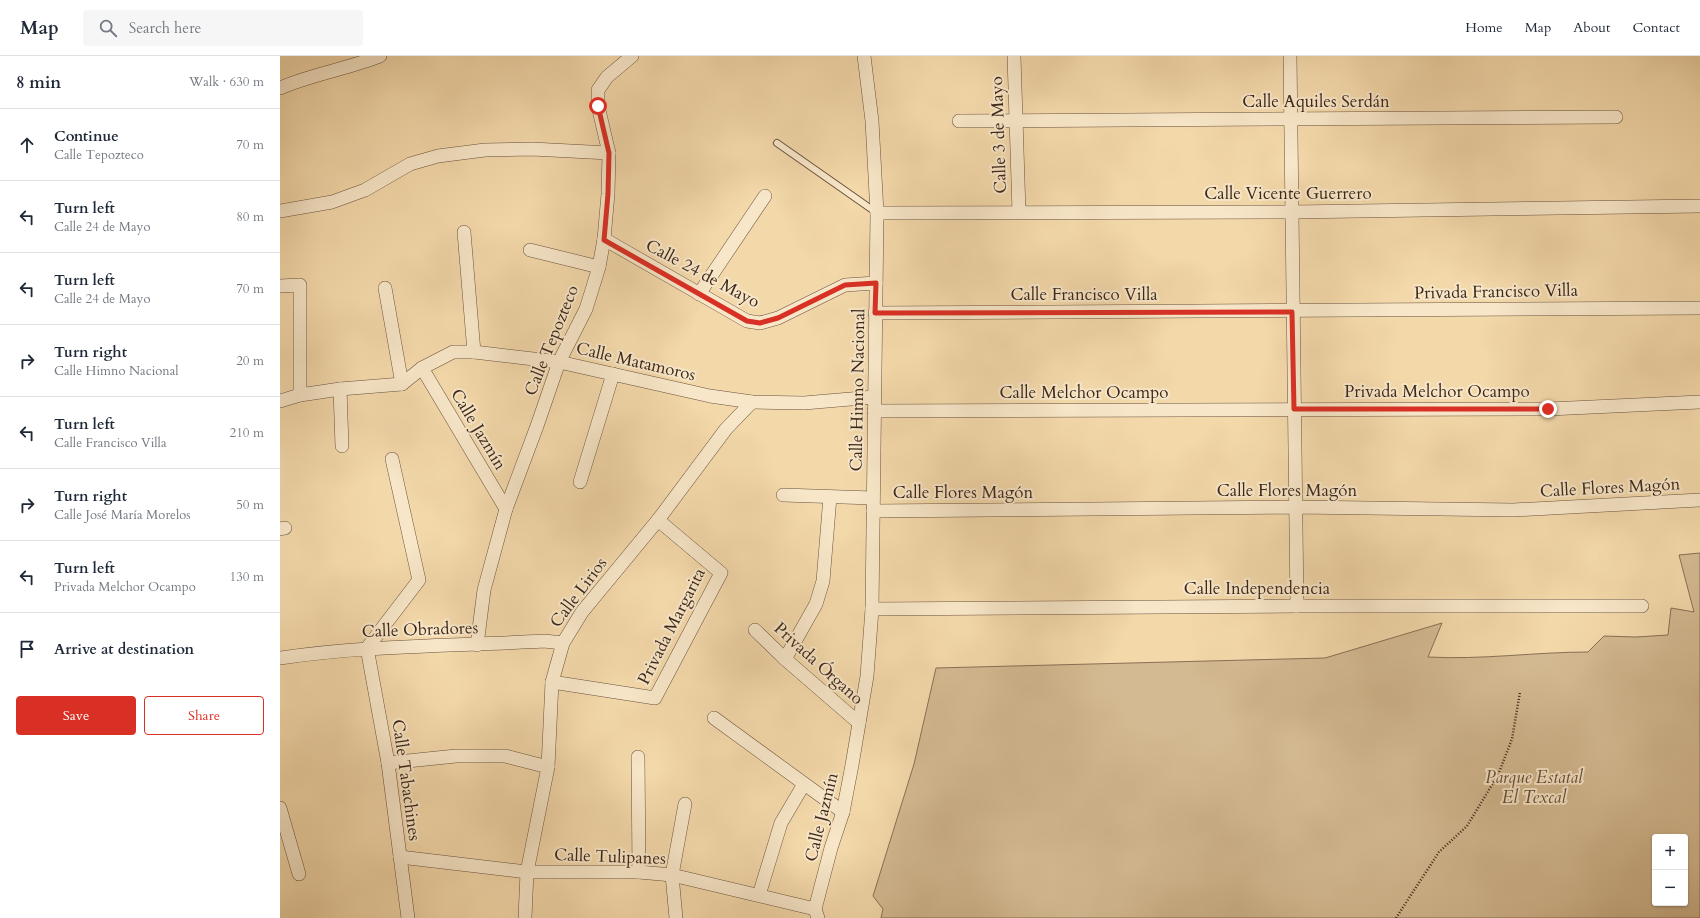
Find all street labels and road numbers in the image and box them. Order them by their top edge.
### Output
street label: Calle 3 de Mayo [985,76,1012,194]
street label: Calle Aquiles Serdán [1242,90,1390,113]
street label: Calle Vicente Guerrero [1204,182,1372,205]
street label: Calle 24 de Mayo [642,234,764,313]
street label: Privada Francisco Villa [1414,279,1579,304]
street label: Calle Tepozteco [519,281,584,399]
street label: Calle Francisco Villa [1010,283,1158,306]
street label: Calle Himno Nacional [845,308,870,472]
street label: Calle Matamoros [574,337,698,386]
street label: Privada Melchor Ocampo [1344,380,1530,403]
street label: Calle Melchor Ocampo [1000,381,1168,404]
street label: Calle Jazmín [445,384,512,474]
street label: Calle Flores Magón [1539,472,1681,503]
street label: Calle Flores Magón [1217,479,1358,502]
street label: Calle Flores Magón [893,481,1034,504]
street label: Calle Lirios [544,552,613,632]
street label: Privada Margarita [632,563,711,689]
street label: Calle Independencia [1184,577,1331,600]
street label: Calle Obradores [361,616,479,643]
street label: Privada Órgano [769,616,869,710]
street label: Calle Tabachines [387,718,426,843]
street label: Calle Jazmín [799,770,844,864]
street label: Calle Tulipanes [554,843,666,870]

